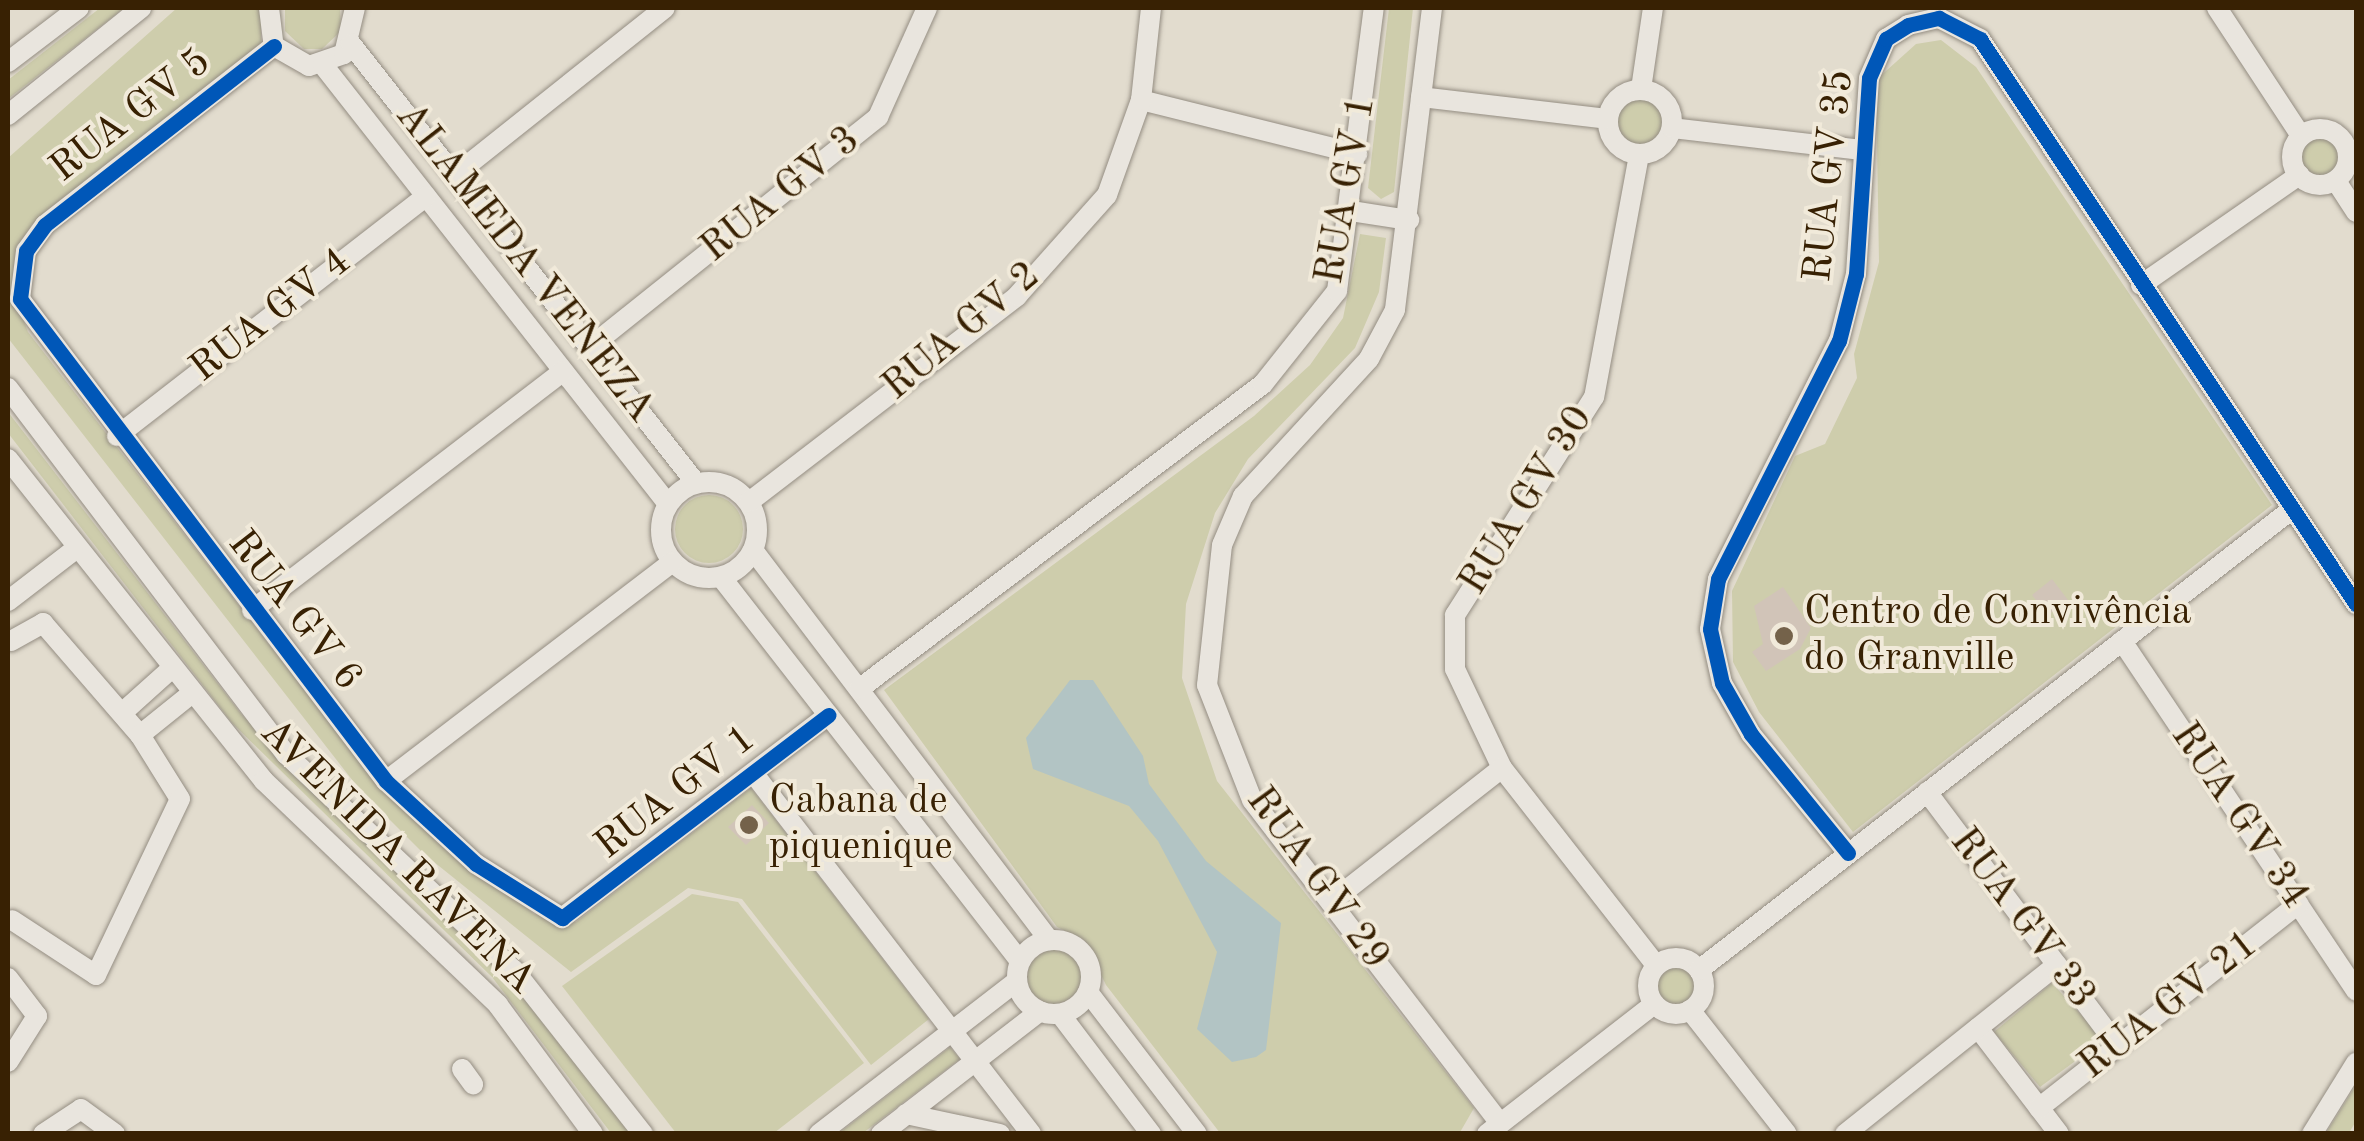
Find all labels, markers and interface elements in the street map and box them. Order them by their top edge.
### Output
street label: RUA GV 5 [41,38,221,194]
street label: RUA GV 35 [1795,67,1865,285]
street label: RUA GV 1 [1307,92,1387,288]
street label: ALAMEDA VENEZA [384,93,664,433]
street label: RUA GV 3 [692,116,870,274]
street label: RUA GV 4 [181,238,361,394]
street label: RUA GV 2 [874,252,1050,412]
street label: RUA GV 30 [1450,398,1604,604]
street label: RUA GV 6 [216,521,372,701]
place label: Centro de Convivência do Granville [1804,589,2192,683]
marker: Centro de Convivência do Granville [1773,625,1795,647]
street label: AVENIDA RAVENA [249,709,545,1005]
street label: RUA GV 34 [2159,714,2319,918]
street label: RUA GV 1 [586,715,766,871]
place label: Cabana de piquenique [769,778,953,872]
street label: RUA GV 29 [1235,778,1399,980]
marker: Cabana de piquenique [738,814,760,836]
street label: RUA GV 33 [1939,819,2105,1019]
street label: RUA GV 21 [2070,921,2268,1091]

